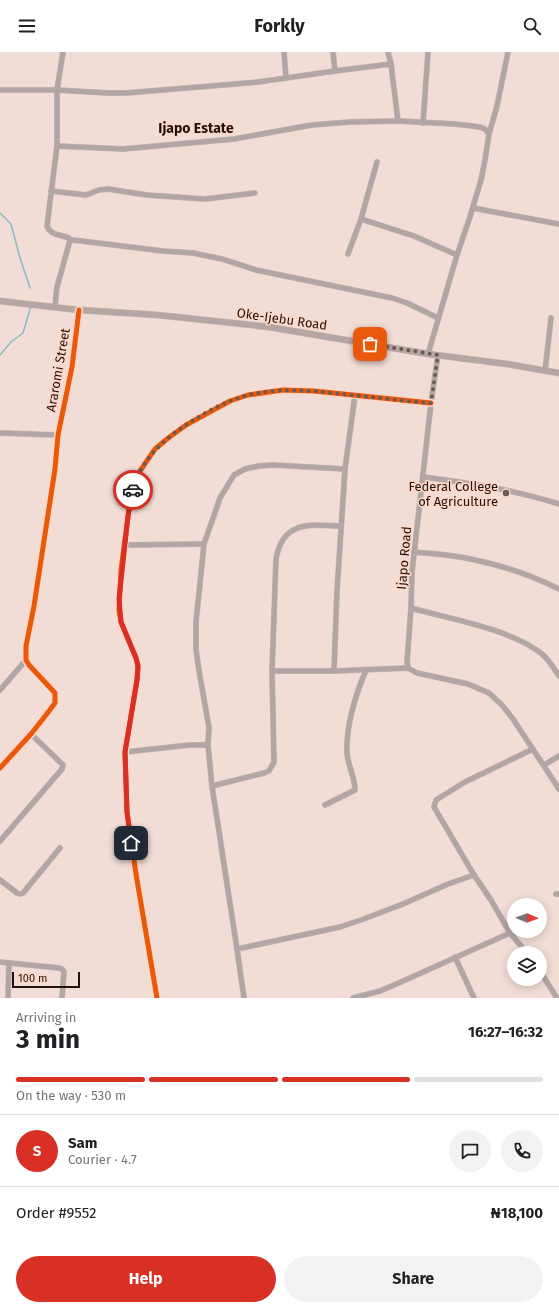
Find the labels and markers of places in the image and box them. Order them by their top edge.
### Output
pin [353,327,387,361]
place label: Federal College of Agriculture [408,479,498,509]
marker: Federal College of Agriculture [501,488,511,498]
pin [114,826,148,860]

